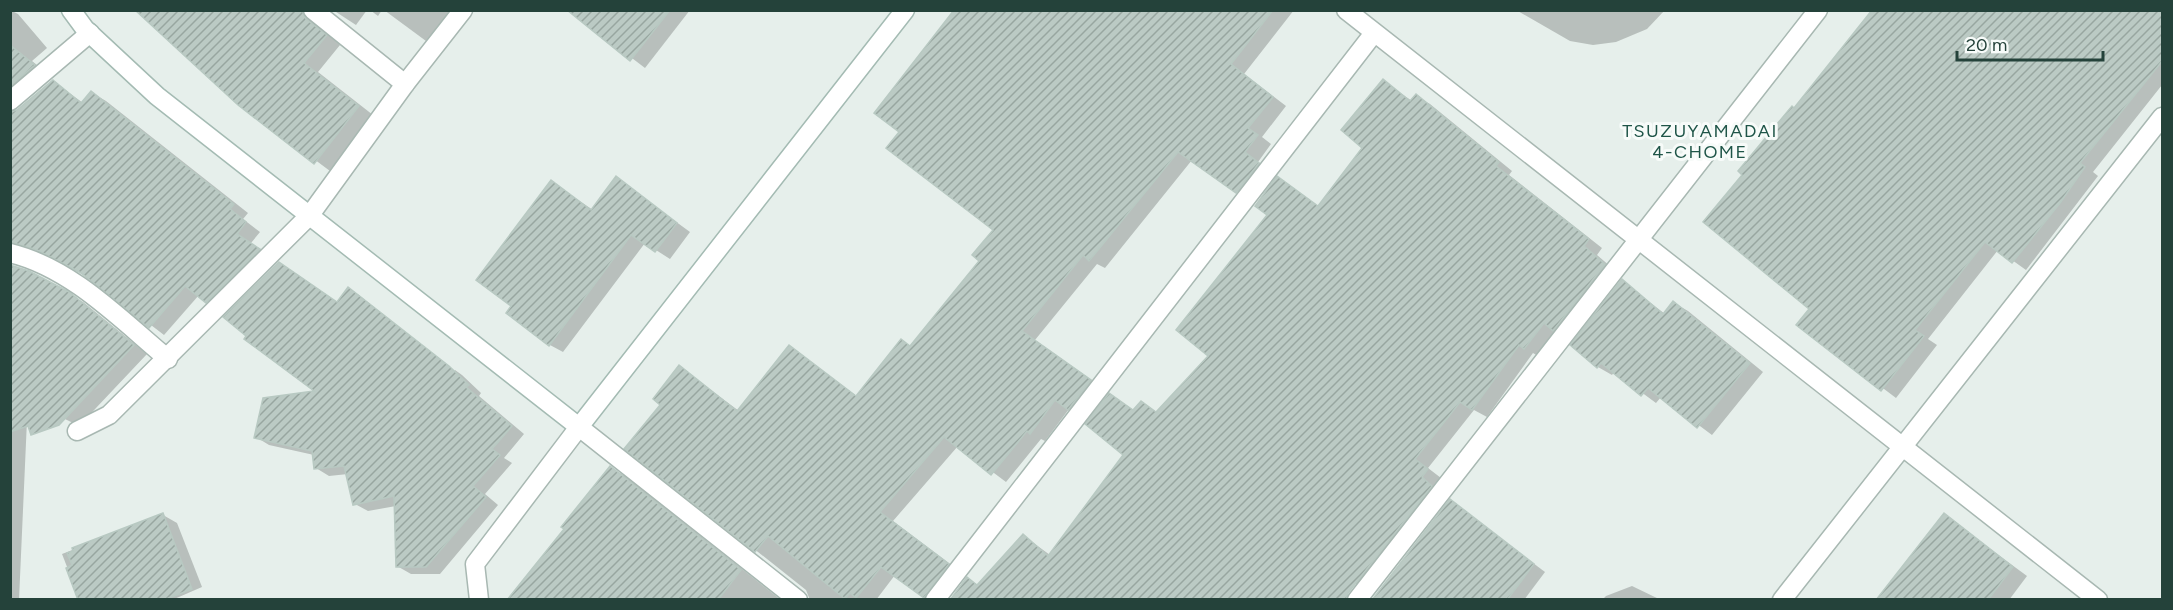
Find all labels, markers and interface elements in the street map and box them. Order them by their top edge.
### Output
scale bar [1957,24,2102,62]
text: 20 m [1966,34,2007,56]
district label: TSUZUYAMADAI 4-CHOME [1622,120,1778,163]

